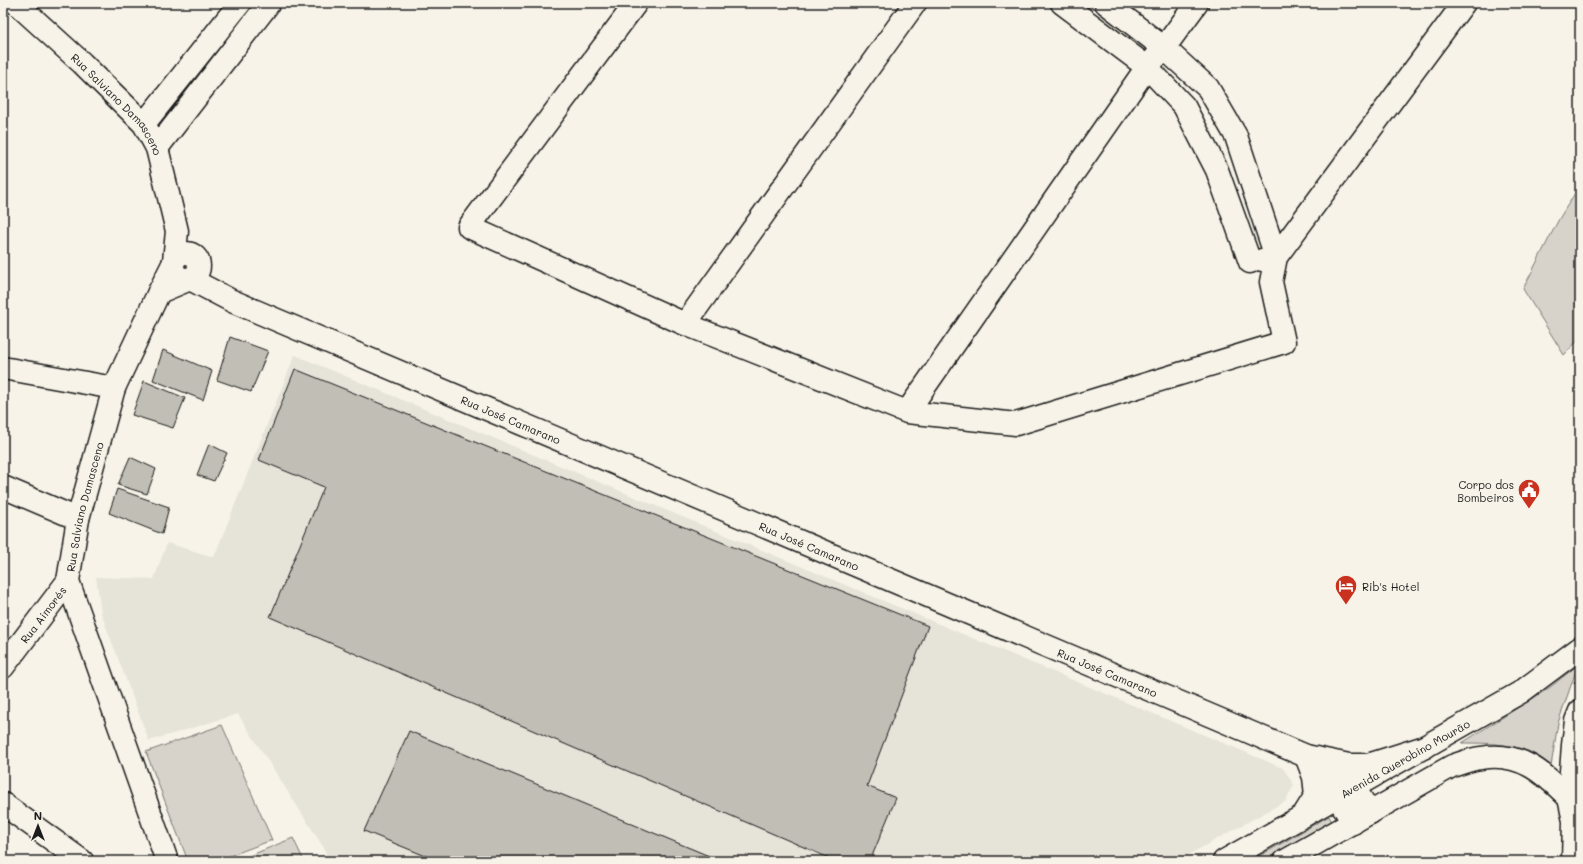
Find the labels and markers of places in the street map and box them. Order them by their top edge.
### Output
place label: Corpo dos Bombeiros [1457,477,1514,505]
public building icon: Corpo dos Bombeiros [1516,477,1542,510]
hotel icon: Rib's Hotel [1333,573,1359,606]
place label: Rib's Hotel [1362,579,1420,594]

